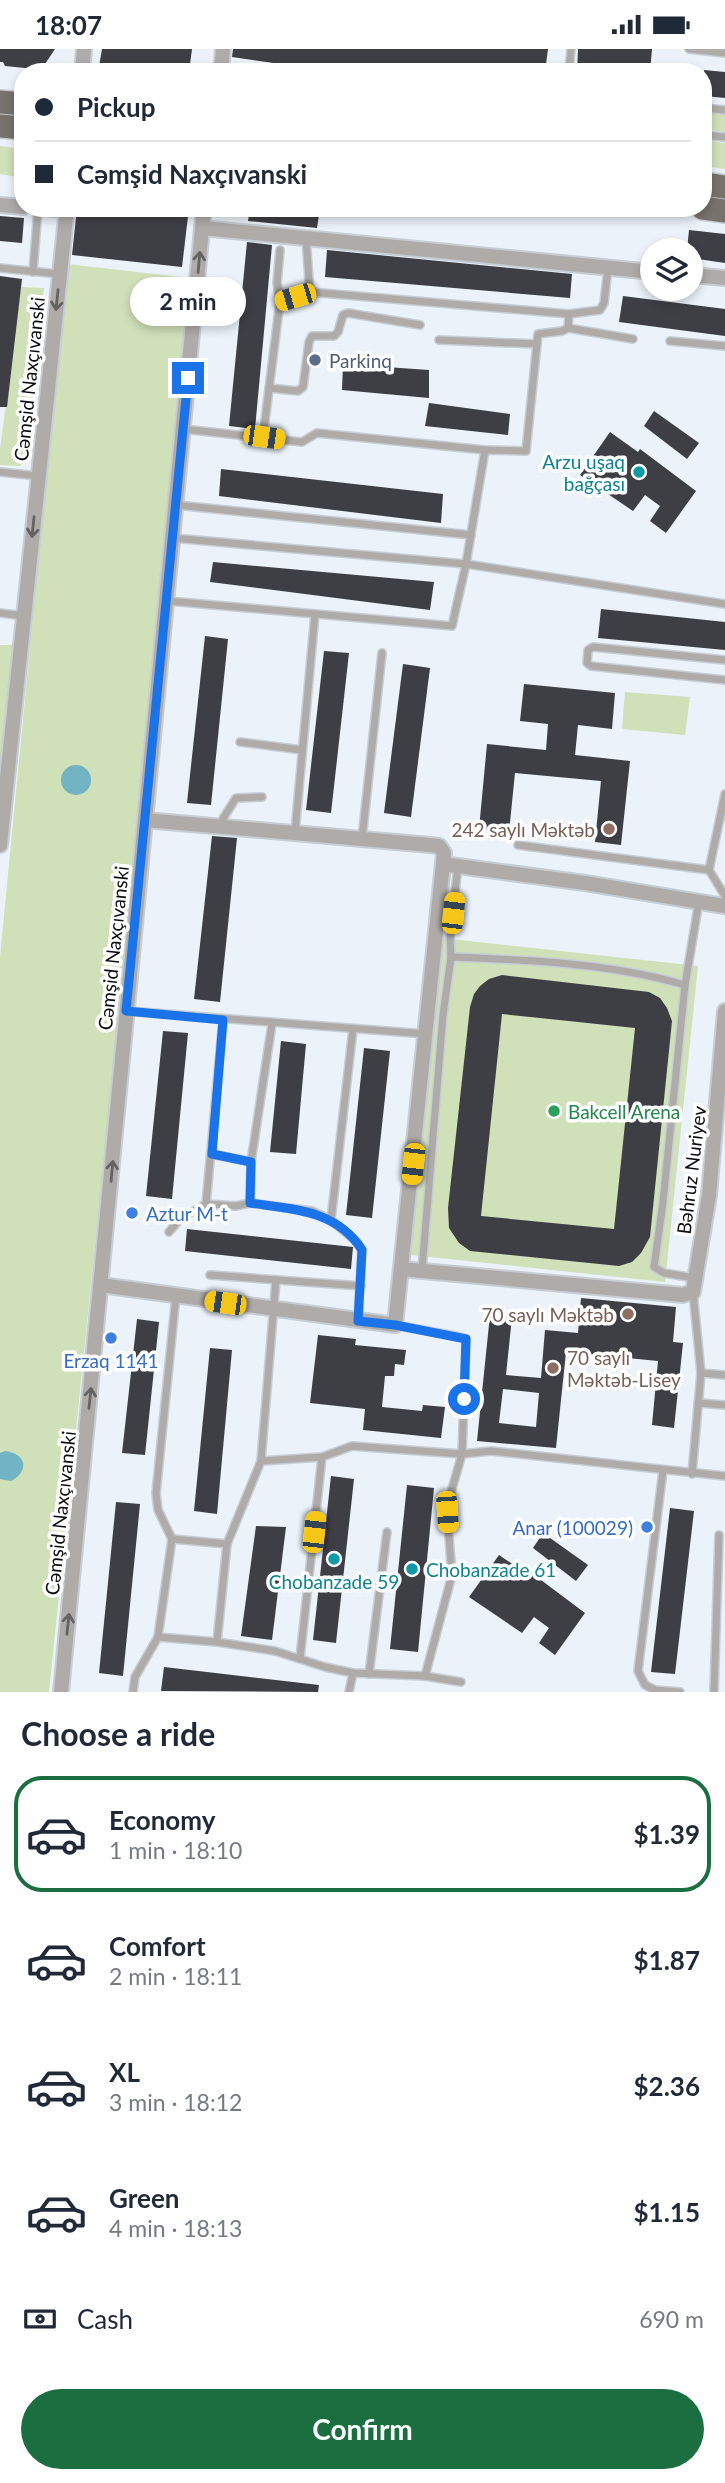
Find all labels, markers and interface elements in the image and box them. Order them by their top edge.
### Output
text: 18:07 [35,9,102,41]
text: Pickup [77,91,156,123]
text: Cəmşid Naxçıvanski [77,158,307,190]
map controls [640,238,703,301]
button: layers [640,238,703,301]
one-way arrow [193,251,206,274]
callout: 2 min [130,277,246,325]
car [272,281,319,313]
text: 2 min [159,287,217,315]
one-way arrow [50,289,63,311]
street label: Cəmşid Naxçıvanski [9,296,49,462]
place label: Parkinq [329,349,392,372]
marker: Parkinq [307,352,323,368]
route end [172,362,204,394]
car [242,424,287,450]
place label: Arzu uşaq bağçası [542,450,625,495]
marker: Arzu uşaq bağçası [631,464,647,480]
one-way arrow [26,515,39,538]
place label: 242 saylı Məktəb [451,818,595,841]
marker: 242 saylı Məktəb [601,821,617,837]
street label: Cəmşid Naxçıvanski [93,865,133,1031]
car [441,891,466,935]
place label: Bakcell Arena [568,1100,680,1123]
marker: Bakcell Arena [546,1103,562,1119]
street label: Bəhruz Nuriyev [672,1104,710,1236]
car [401,1142,426,1186]
one-way arrow [105,1160,118,1183]
place label: Aztur M-t [146,1202,228,1225]
marker: Aztur M-t [124,1205,140,1221]
car [203,1290,248,1316]
place label: 70 saylı Məktəb [481,1303,614,1326]
marker: 70 saylı Məktəb [620,1306,636,1322]
marker: Erzaq 1141 [103,1330,119,1346]
place label: 70 saylı Məktəb-Lisey [567,1346,681,1391]
place label: Erzaq 1141 [63,1349,159,1372]
marker: 70 saylı Məktəb-Lisey [545,1360,561,1376]
route start [448,1383,480,1415]
one-way arrow [84,1387,97,1409]
street label: Cəmşid Naxçıvanski [40,1430,80,1596]
car [436,1490,459,1534]
car [302,1510,327,1554]
place label: Anar (100029) [512,1516,633,1539]
marker: Anar (100029) [639,1519,655,1535]
marker: Chobanzade 59 [326,1551,342,1567]
place label: Chobanzade 61 [426,1558,556,1581]
marker: Chobanzade 61 [404,1561,420,1577]
place label: Chobanzade 59 [269,1570,399,1593]
one-way arrow [62,1613,75,1636]
text: Choose a ride [21,1714,215,1753]
icon: car [25,1803,88,1866]
text: Economy [109,1804,215,1836]
text: $1.39 [634,1818,700,1850]
text: 1 min · 18:10 [109,1836,242,1864]
icon: car [25,1929,88,1992]
text: Comfort [109,1930,206,1962]
text: $1.87 [634,1944,700,1976]
text: 2 min · 18:11 [109,1962,242,1990]
icon: car [25,2055,88,2118]
text: XL [109,2056,140,2088]
text: $2.36 [634,2070,700,2102]
text: 3 min · 18:12 [109,2088,242,2116]
icon: car [25,2181,88,2244]
text: Green [109,2182,179,2214]
text: $1.15 [634,2196,700,2228]
text: 4 min · 18:13 [109,2214,242,2242]
icon: cash [21,2300,59,2338]
text: Cash [77,2303,133,2335]
text: 690 m [639,2305,704,2333]
button: Confirm [21,2389,704,2469]

